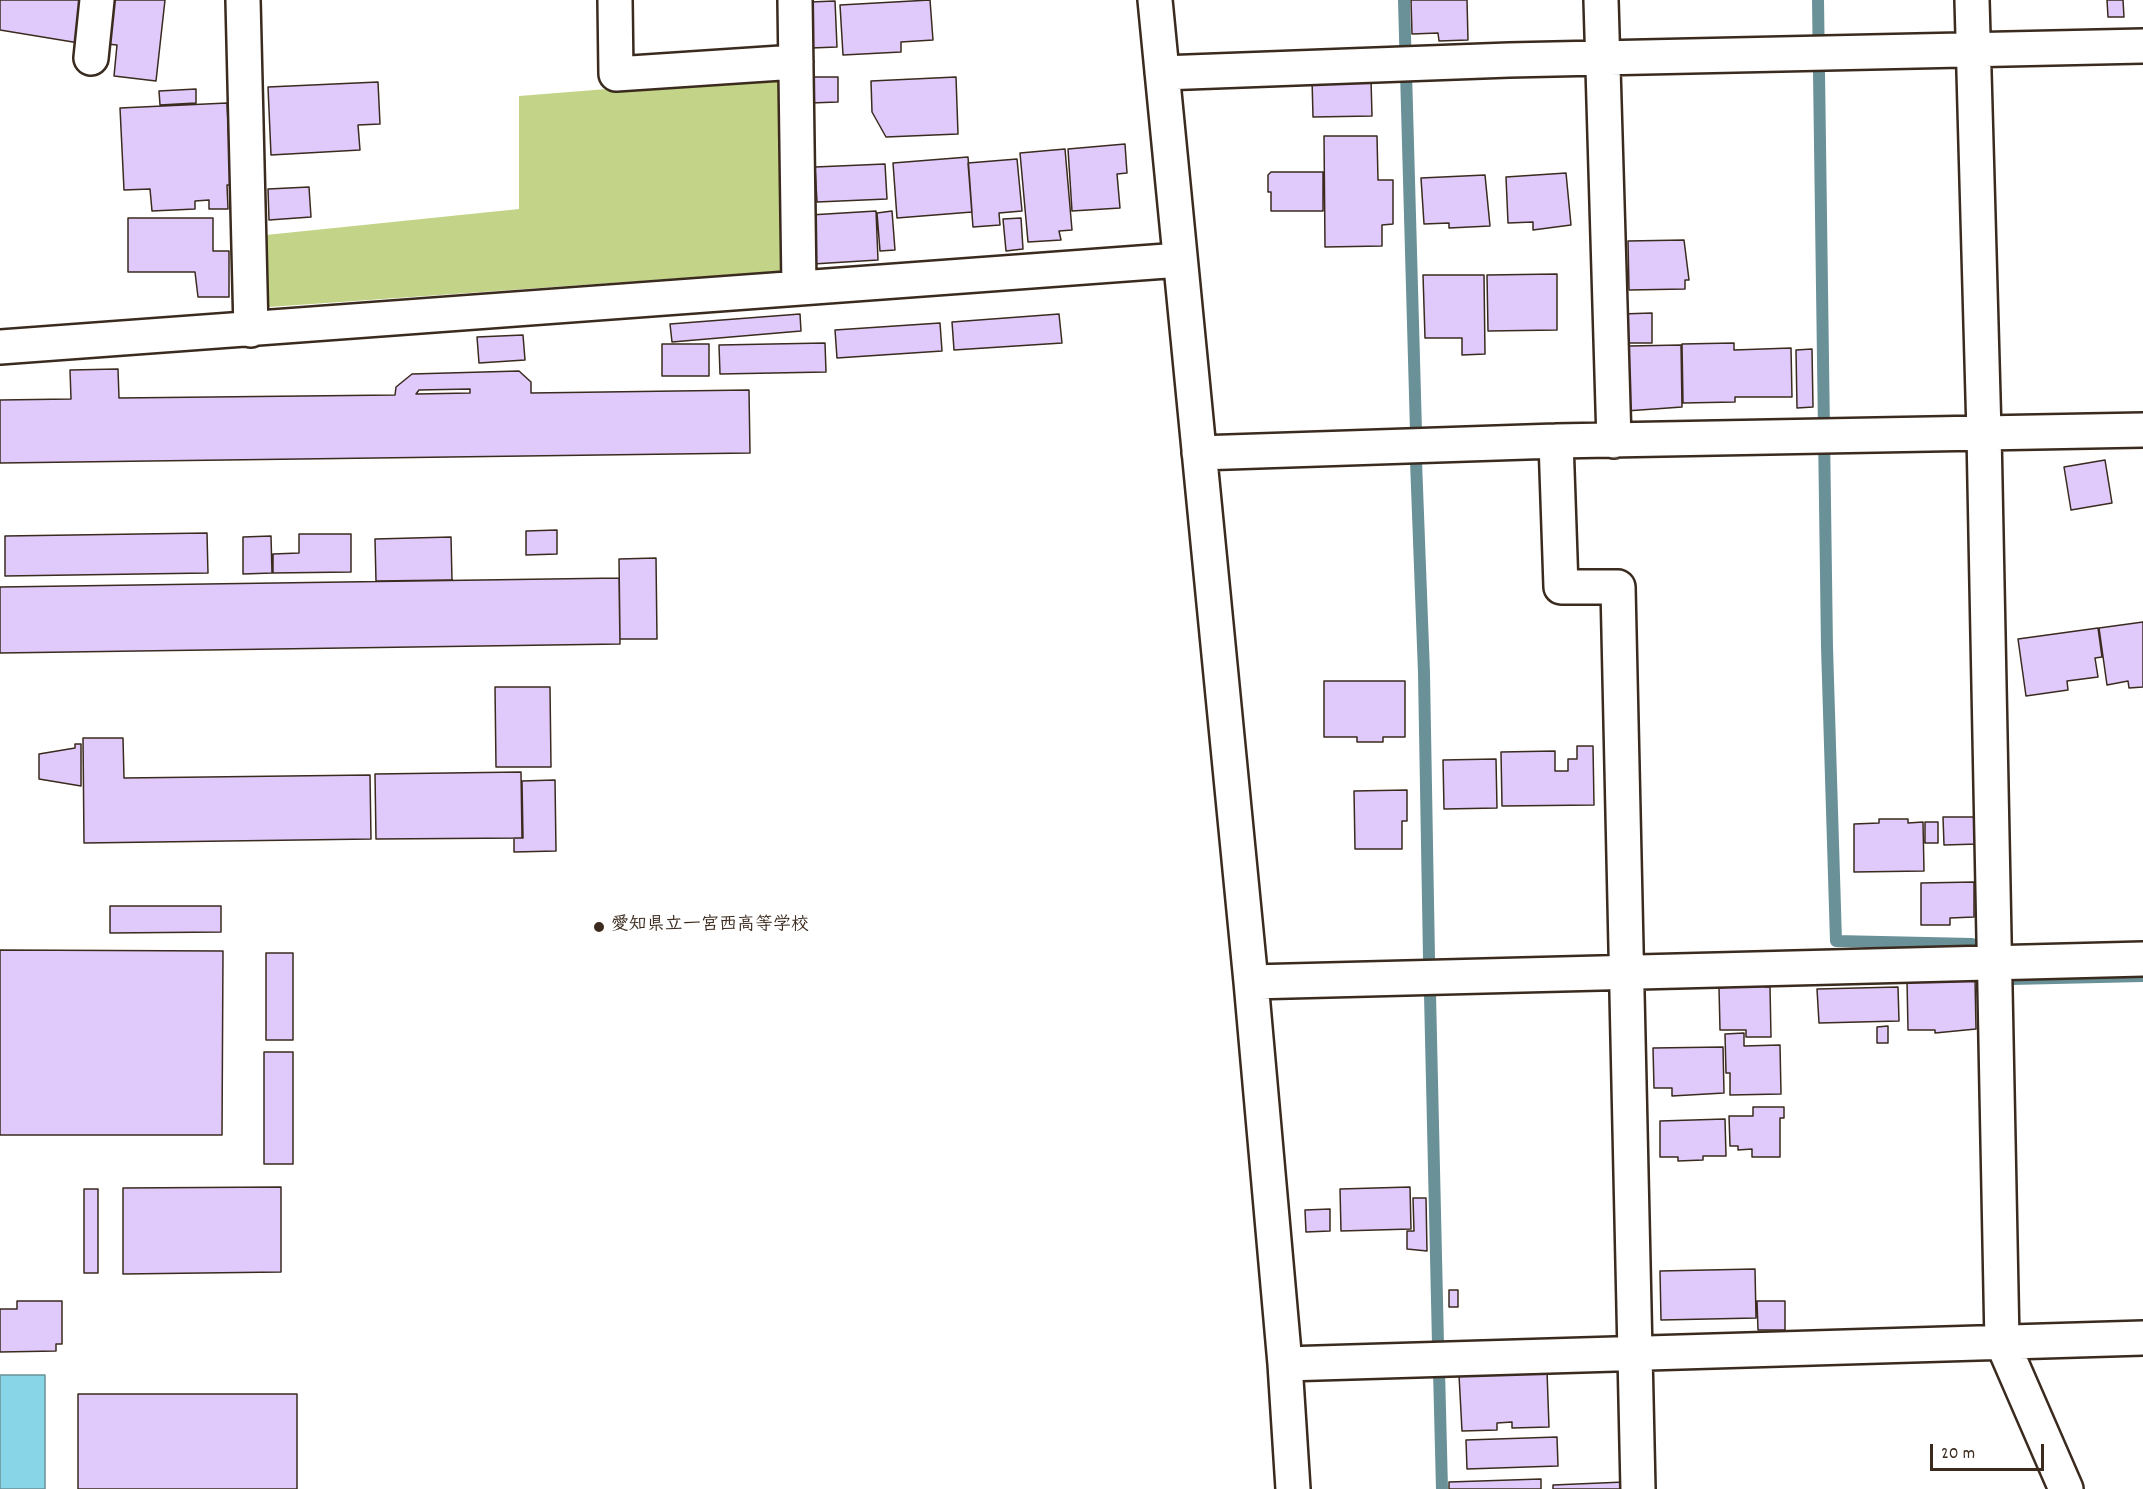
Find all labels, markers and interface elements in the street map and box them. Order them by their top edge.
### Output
place label: 愛知県立一宮西高等学校 [611,916,809,938]
marker: 愛知県立一宮西高等学校 [592,920,606,934]
scale bar [1933,1432,2047,1470]
text: 20 m [1941,1442,1975,1467]

